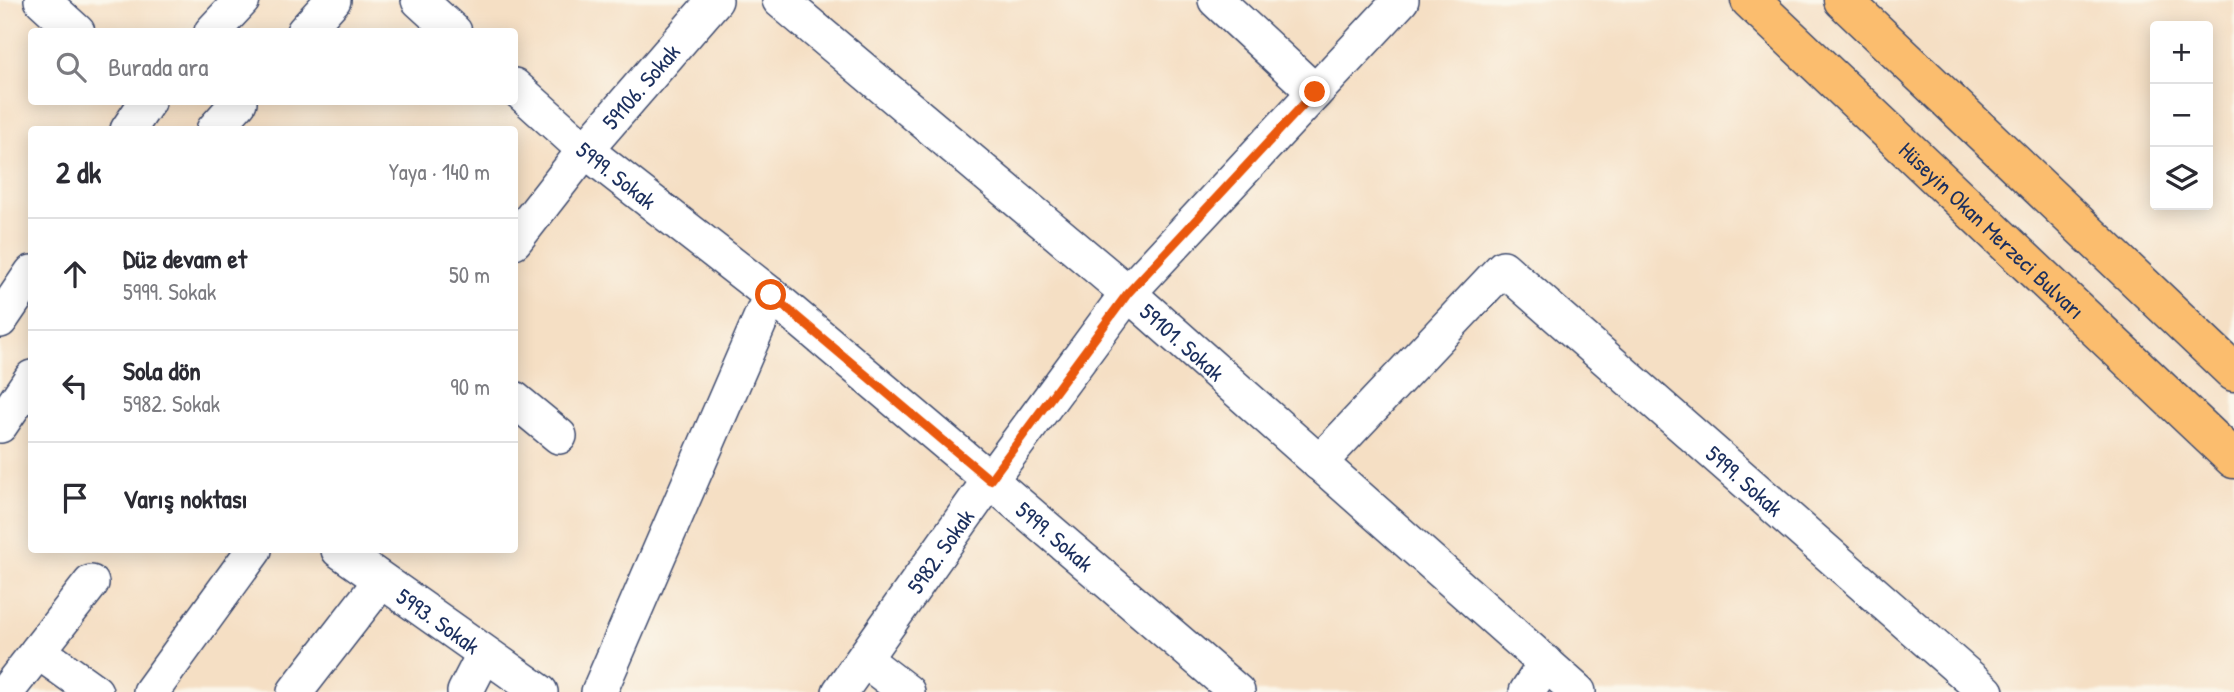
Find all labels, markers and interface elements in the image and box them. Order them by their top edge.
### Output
map controls [2150,21,2213,210]
button: + [2150,21,2213,84]
search box [28,28,518,105]
street label: 59106. Sokak [595,36,687,136]
icon: search [52,48,90,86]
text: Burada ara [108,49,209,84]
route end [1299,76,1330,107]
button: − [2150,84,2213,147]
street label: 5999. Sokak [570,134,664,216]
street label: Hüseyin Okan Merzeci Bulvarı [1893,134,2092,325]
button: layers [2150,147,2213,210]
text: 2 dk [56,152,101,192]
text: Yaya · 140 m [389,156,490,187]
text: Düz devam et [123,241,247,276]
icon: ahead [56,255,94,293]
text: 50 m [449,259,490,290]
text: 5999. Sokak [123,276,216,307]
route start [755,279,786,310]
street label: 59101. Sokak [1134,296,1232,388]
text: Sola dön [123,353,201,388]
icon: left [56,367,94,405]
text: 90 m [450,371,490,402]
text: 5982. Sokak [123,388,220,419]
street label: 5999. Sokak [1700,438,1791,523]
icon: arrive [56,479,94,517]
text: Varış noktası [123,481,248,516]
street label: 5999. Sokak [1010,494,1101,578]
street label: 5982. Sokak [899,502,981,599]
street label: 5993. Sokak [391,580,487,661]

